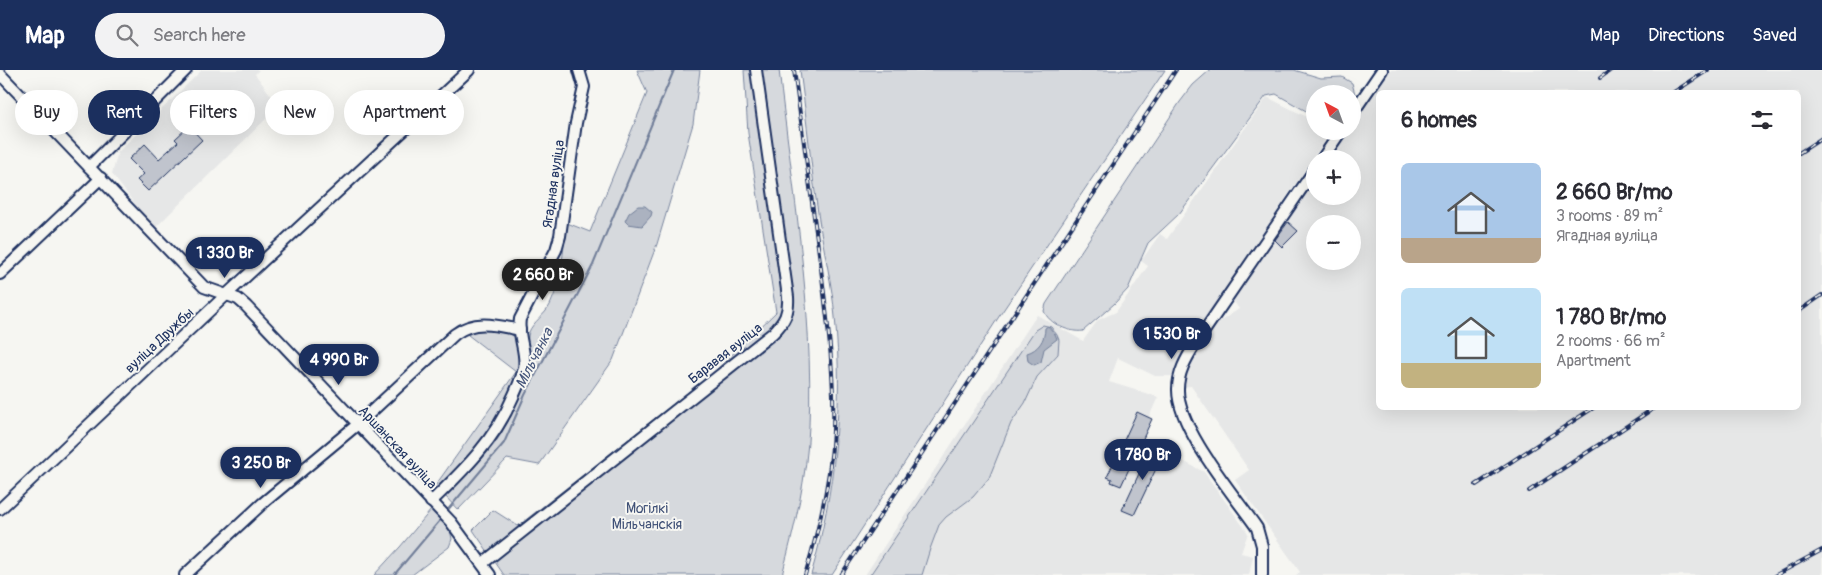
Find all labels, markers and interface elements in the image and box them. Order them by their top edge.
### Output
search box [95,13,445,58]
text: Map [25,21,65,50]
icon: search [113,21,141,49]
text: Search here [153,23,246,47]
text: Map [1590,24,1620,47]
text: Directions [1648,24,1724,47]
text: Saved [1752,24,1797,47]
north arrow [1306,85,1361,140]
map controls [1306,85,1361,270]
chip: Buy [15,90,78,135]
chip: Rent [88,90,160,135]
chip: Filters [170,90,255,135]
chip: New [265,90,334,135]
chip: Apartment [344,90,464,135]
icon: filters [1748,106,1776,134]
text: 6 homes [1401,107,1477,134]
street label: Ягадная вуліца [539,139,568,229]
button: + [1306,150,1361,205]
text: 2 660 Br/mo [1556,179,1673,206]
icon: home [1441,183,1501,243]
text: 3 rooms · 89 m² [1556,206,1663,226]
button: − [1306,215,1361,270]
text: Ягадная вуліца [1556,226,1658,246]
pin: 1 330 Br [173,236,277,279]
text: 1 330 Br [197,243,253,263]
pin: 2 660 Br [491,258,595,301]
text: 2 660 Br [513,265,573,285]
street label: вуліца Дружбы [121,304,197,377]
text: 1 780 Br/mo [1556,304,1666,331]
icon: home [1441,308,1501,368]
pin: 1 530 Br [1120,318,1224,360]
street label: Баравая вуліца [685,319,766,388]
water label: Мільчанка [511,324,558,392]
text: 1 530 Br [1144,324,1200,344]
text: 2 rooms · 66 m² [1556,331,1666,351]
pin: 4 990 Br [287,344,391,386]
text: 4 990 Br [310,350,368,370]
text: Apartment [1556,351,1631,371]
street label: Аршанская вуліца [355,402,441,492]
pin: 1 780 Br [1091,438,1195,481]
text: 1 780 Br [1115,445,1171,465]
pin: 3 250 Br [209,446,313,489]
text: 3 250 Br [231,453,291,473]
park label: Могілкі Мільчанскія [612,500,682,533]

